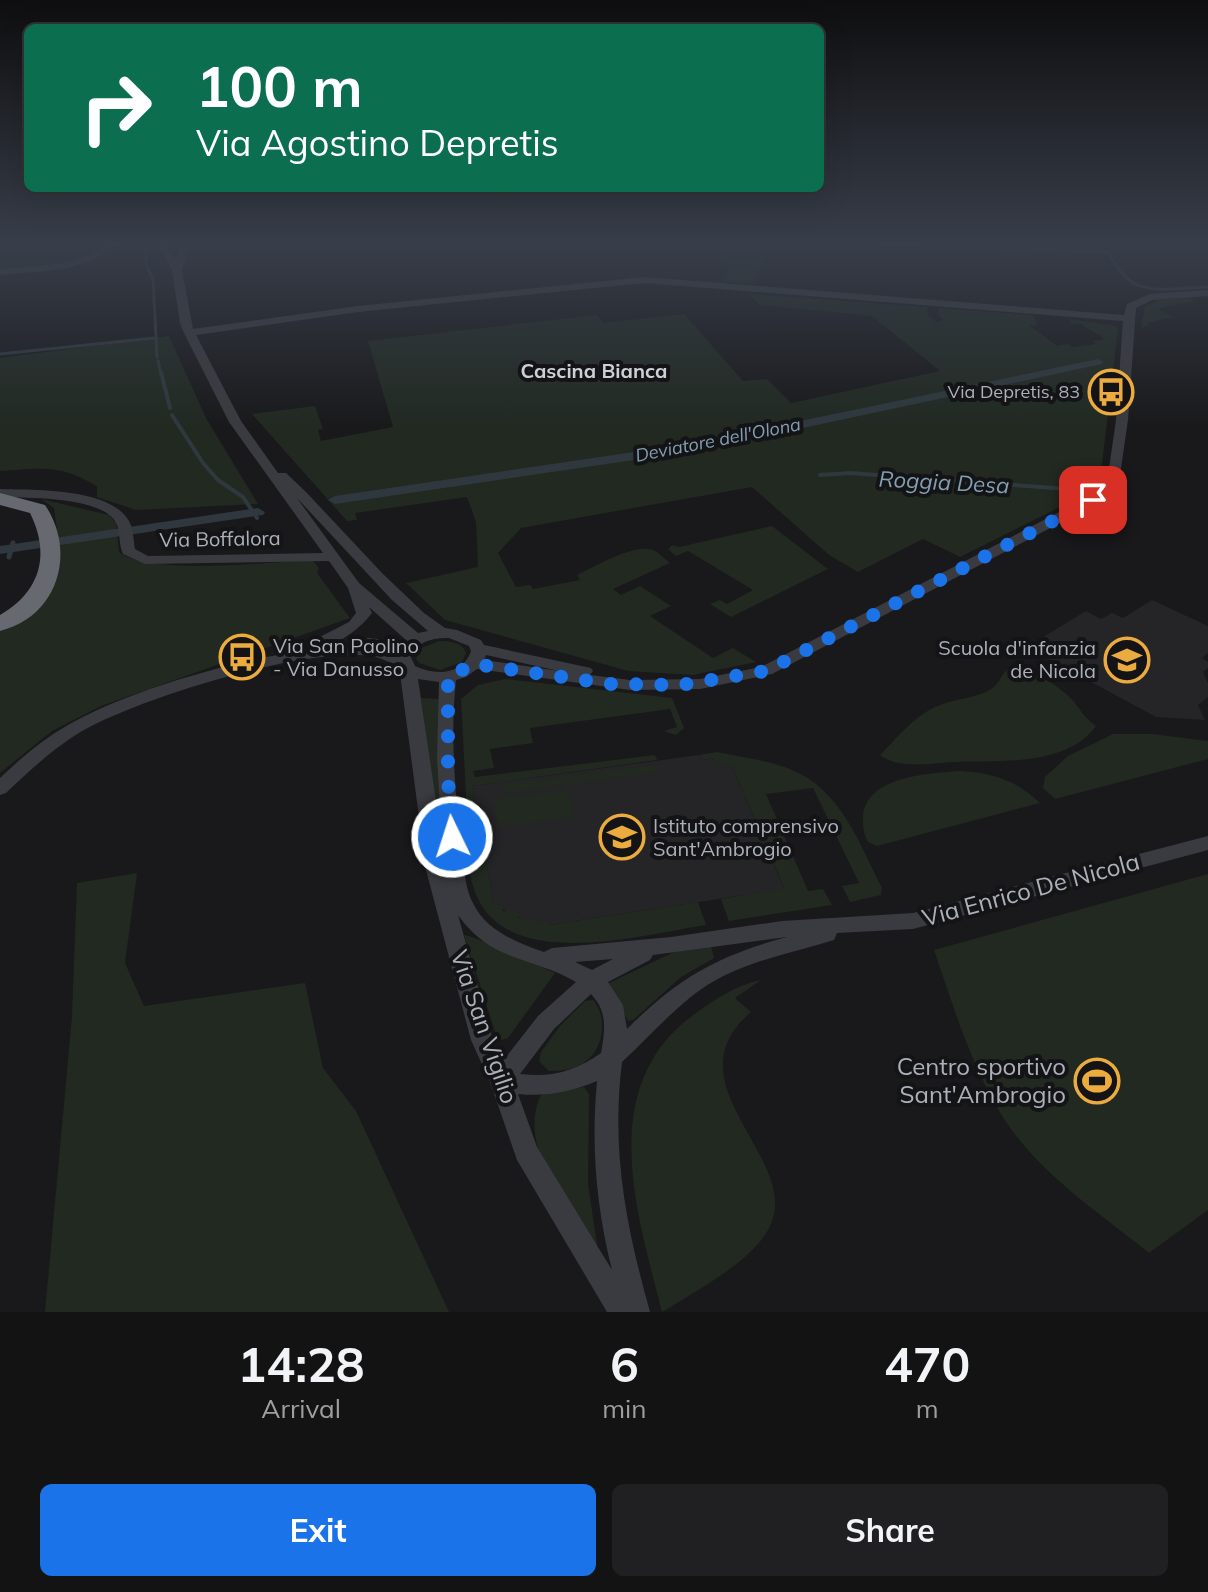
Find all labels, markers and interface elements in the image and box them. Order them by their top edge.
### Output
text: 100 m [196,51,363,121]
icon: right [64,56,168,160]
text: Via Agostino Depretis [196,120,559,165]
district label: Cascina Bianca [521,358,667,383]
bus stop icon: Via Depretis, 83 [1087,368,1135,416]
place label: Via Depretis, 83 [948,380,1080,403]
water label: Deviatore dell'Olona [633,412,803,467]
water label: Roggia Desa [878,465,1010,499]
pin [1059,466,1127,534]
icon: arrive [1071,478,1115,522]
street label: Via Boffalora [159,525,281,552]
bus stop icon: Via San Paolino - Via Danusso [218,633,266,681]
place label: Via San Paolino - Via Danusso [273,633,419,681]
place label: Scuola d'infanzia de Nicola [938,635,1096,683]
school or university icon: Scuola d'infanzia de Nicola [1103,636,1151,684]
position arrow [410,795,494,879]
school or university icon: Istituto comprensivo Sant'Ambrogio [598,813,646,861]
place label: Istituto comprensivo Sant'Ambrogio [653,813,839,861]
street label: Via Enrico De Nicola [919,846,1143,932]
street label: Via San Vigilio [445,946,525,1107]
place label: Centro sportivo Sant'Ambrogio [897,1051,1066,1109]
sports icon: Centro sportivo Sant'Ambrogio [1073,1057,1121,1105]
text: 14:28 [238,1334,365,1394]
text: 6 [610,1334,639,1394]
text: 470 [884,1334,970,1394]
text: Arrival [261,1392,341,1425]
text: min [602,1392,646,1425]
text: m [916,1392,939,1425]
button: Exit [40,1484,596,1576]
button: Share [612,1484,1168,1576]

